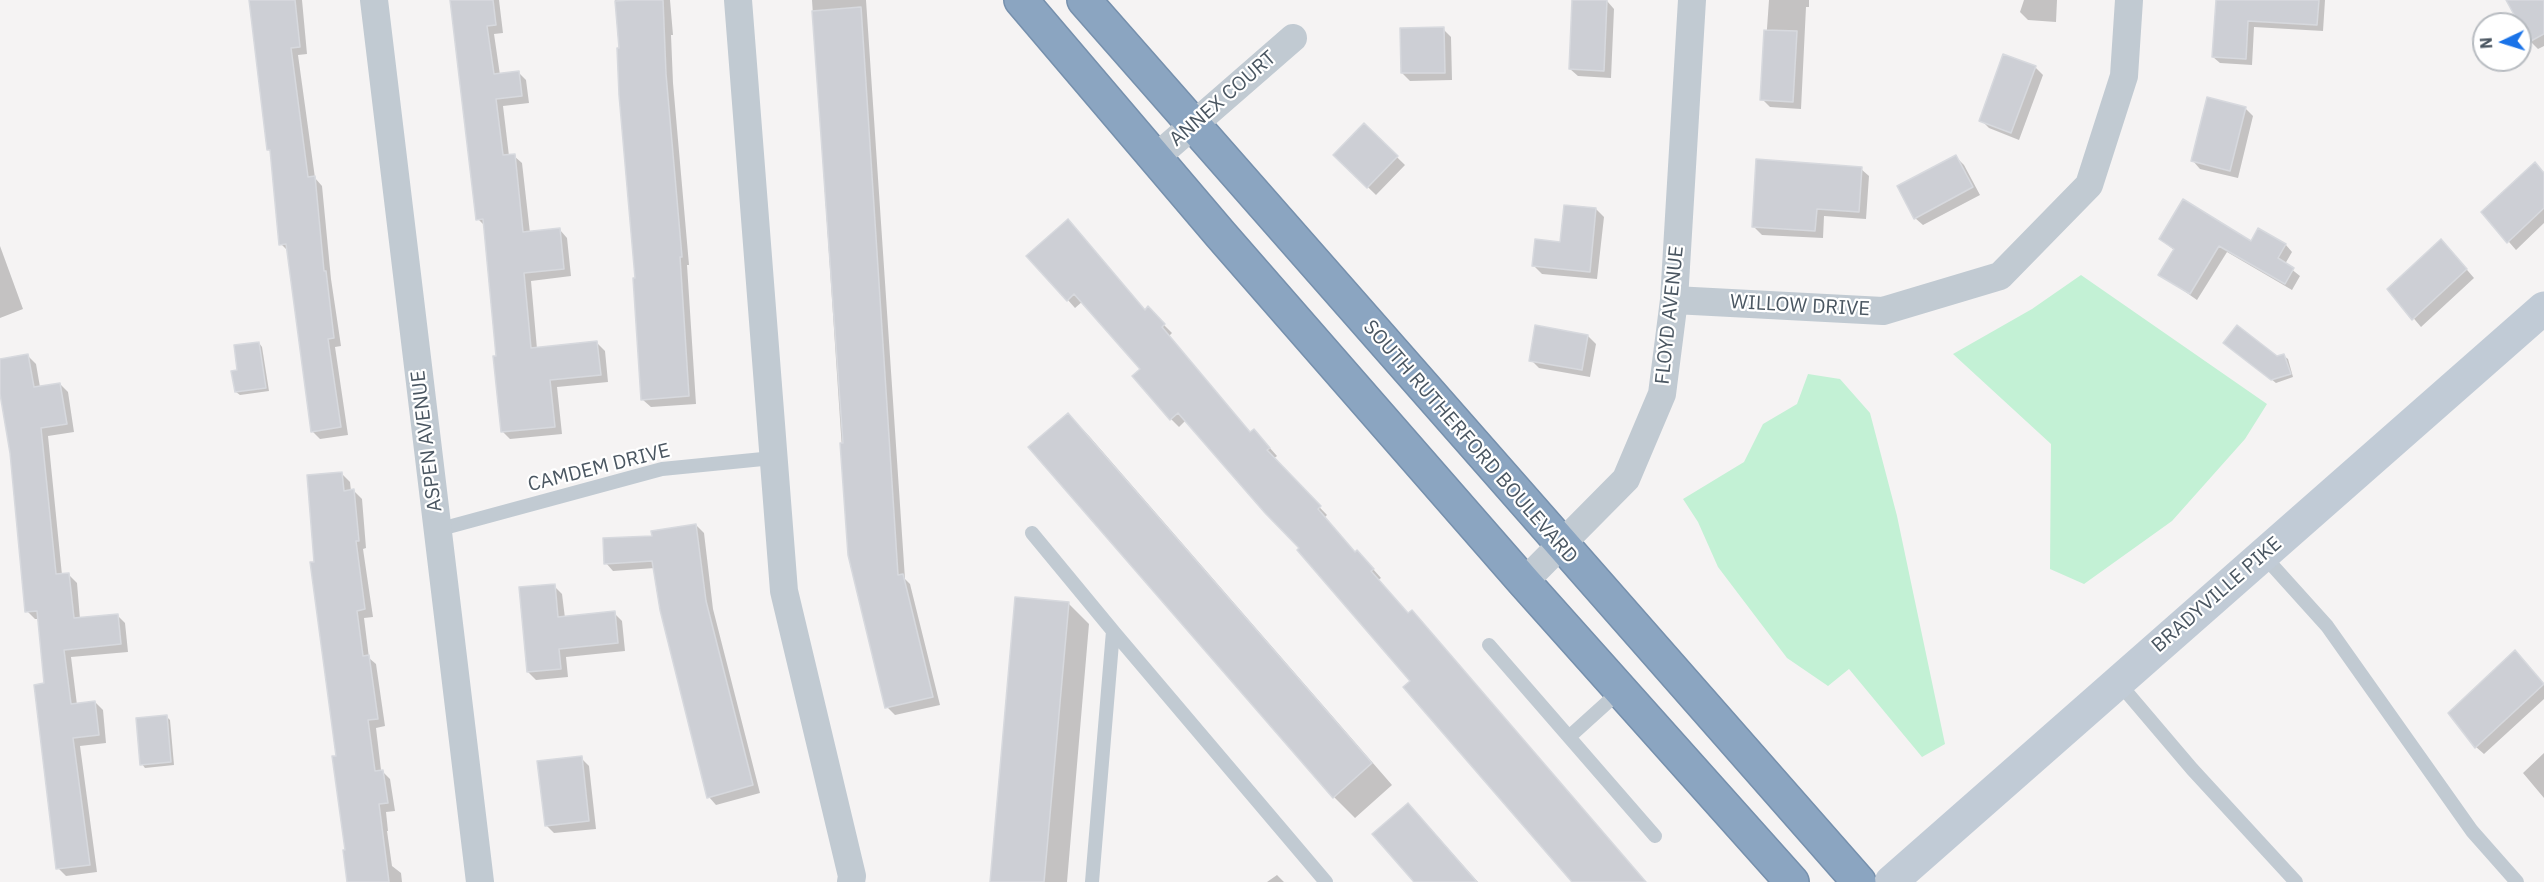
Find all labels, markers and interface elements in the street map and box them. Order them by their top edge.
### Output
north arrow [2472,12,2532,72]
text: N [2476,37,2496,50]
street label: ANNEX COURT [1165,46,1281,152]
street label: FLOYD AVENUE [1651,244,1689,386]
street label: WILLOW DRIVE [1729,290,1871,322]
street label: SOUTH RUTHERFORD BOULEVARD [1358,315,1582,569]
street label: ASPEN AVENUE [406,369,448,513]
street label: CAMDEM DRIVE [525,439,673,497]
street label: BRADYVILLE PIKE [2147,532,2287,658]

